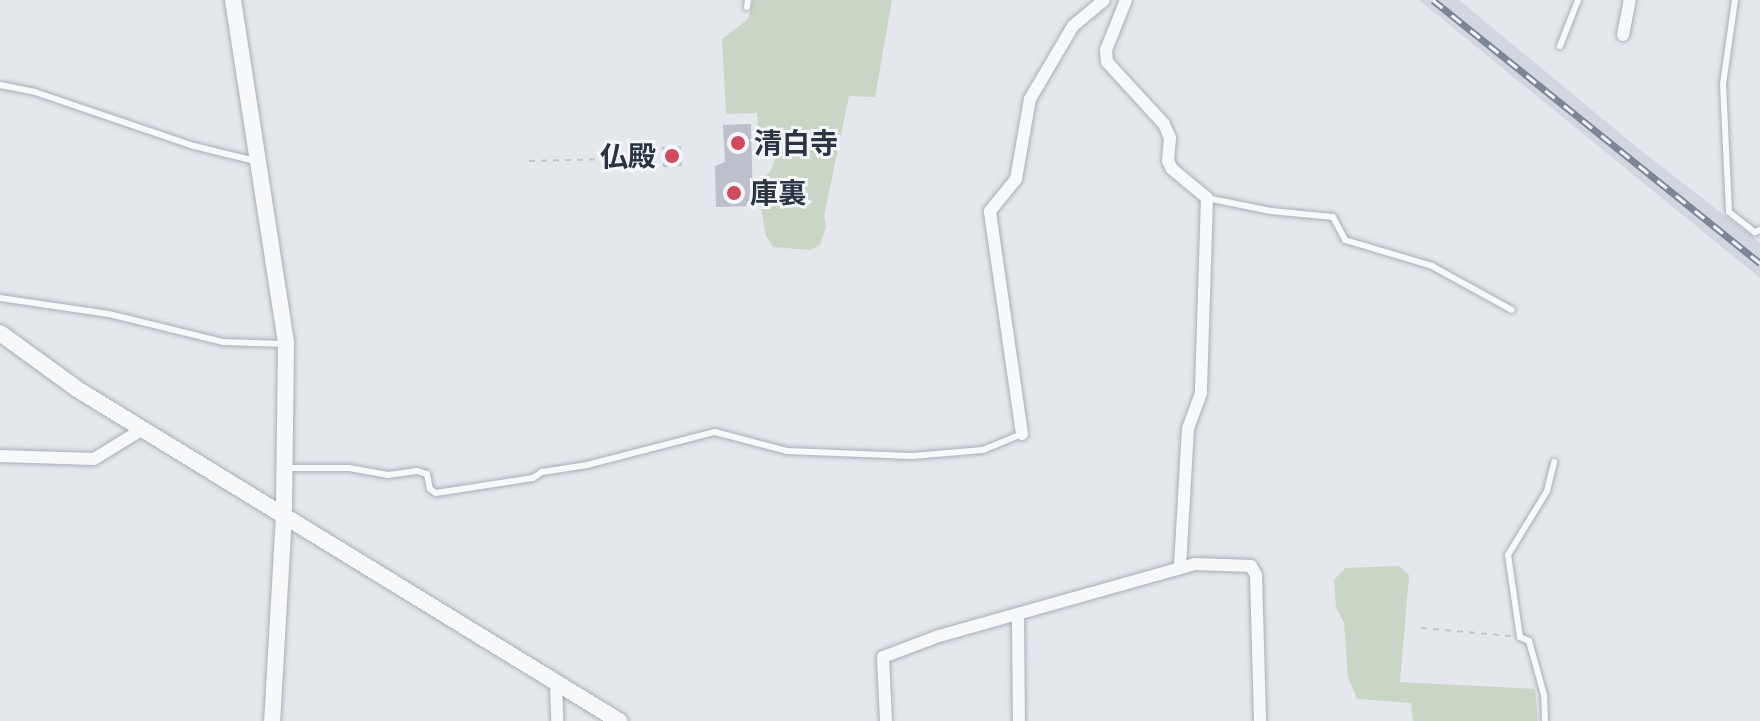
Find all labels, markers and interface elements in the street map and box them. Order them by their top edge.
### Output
place label: 清白寺 [754,126,838,160]
marker: 清白寺 [729,134,747,152]
place label: 仏殿 [600,139,656,173]
marker: 仏殿 [663,147,681,165]
place label: 庫裏 [750,176,806,210]
marker: 庫裏 [725,184,743,202]

